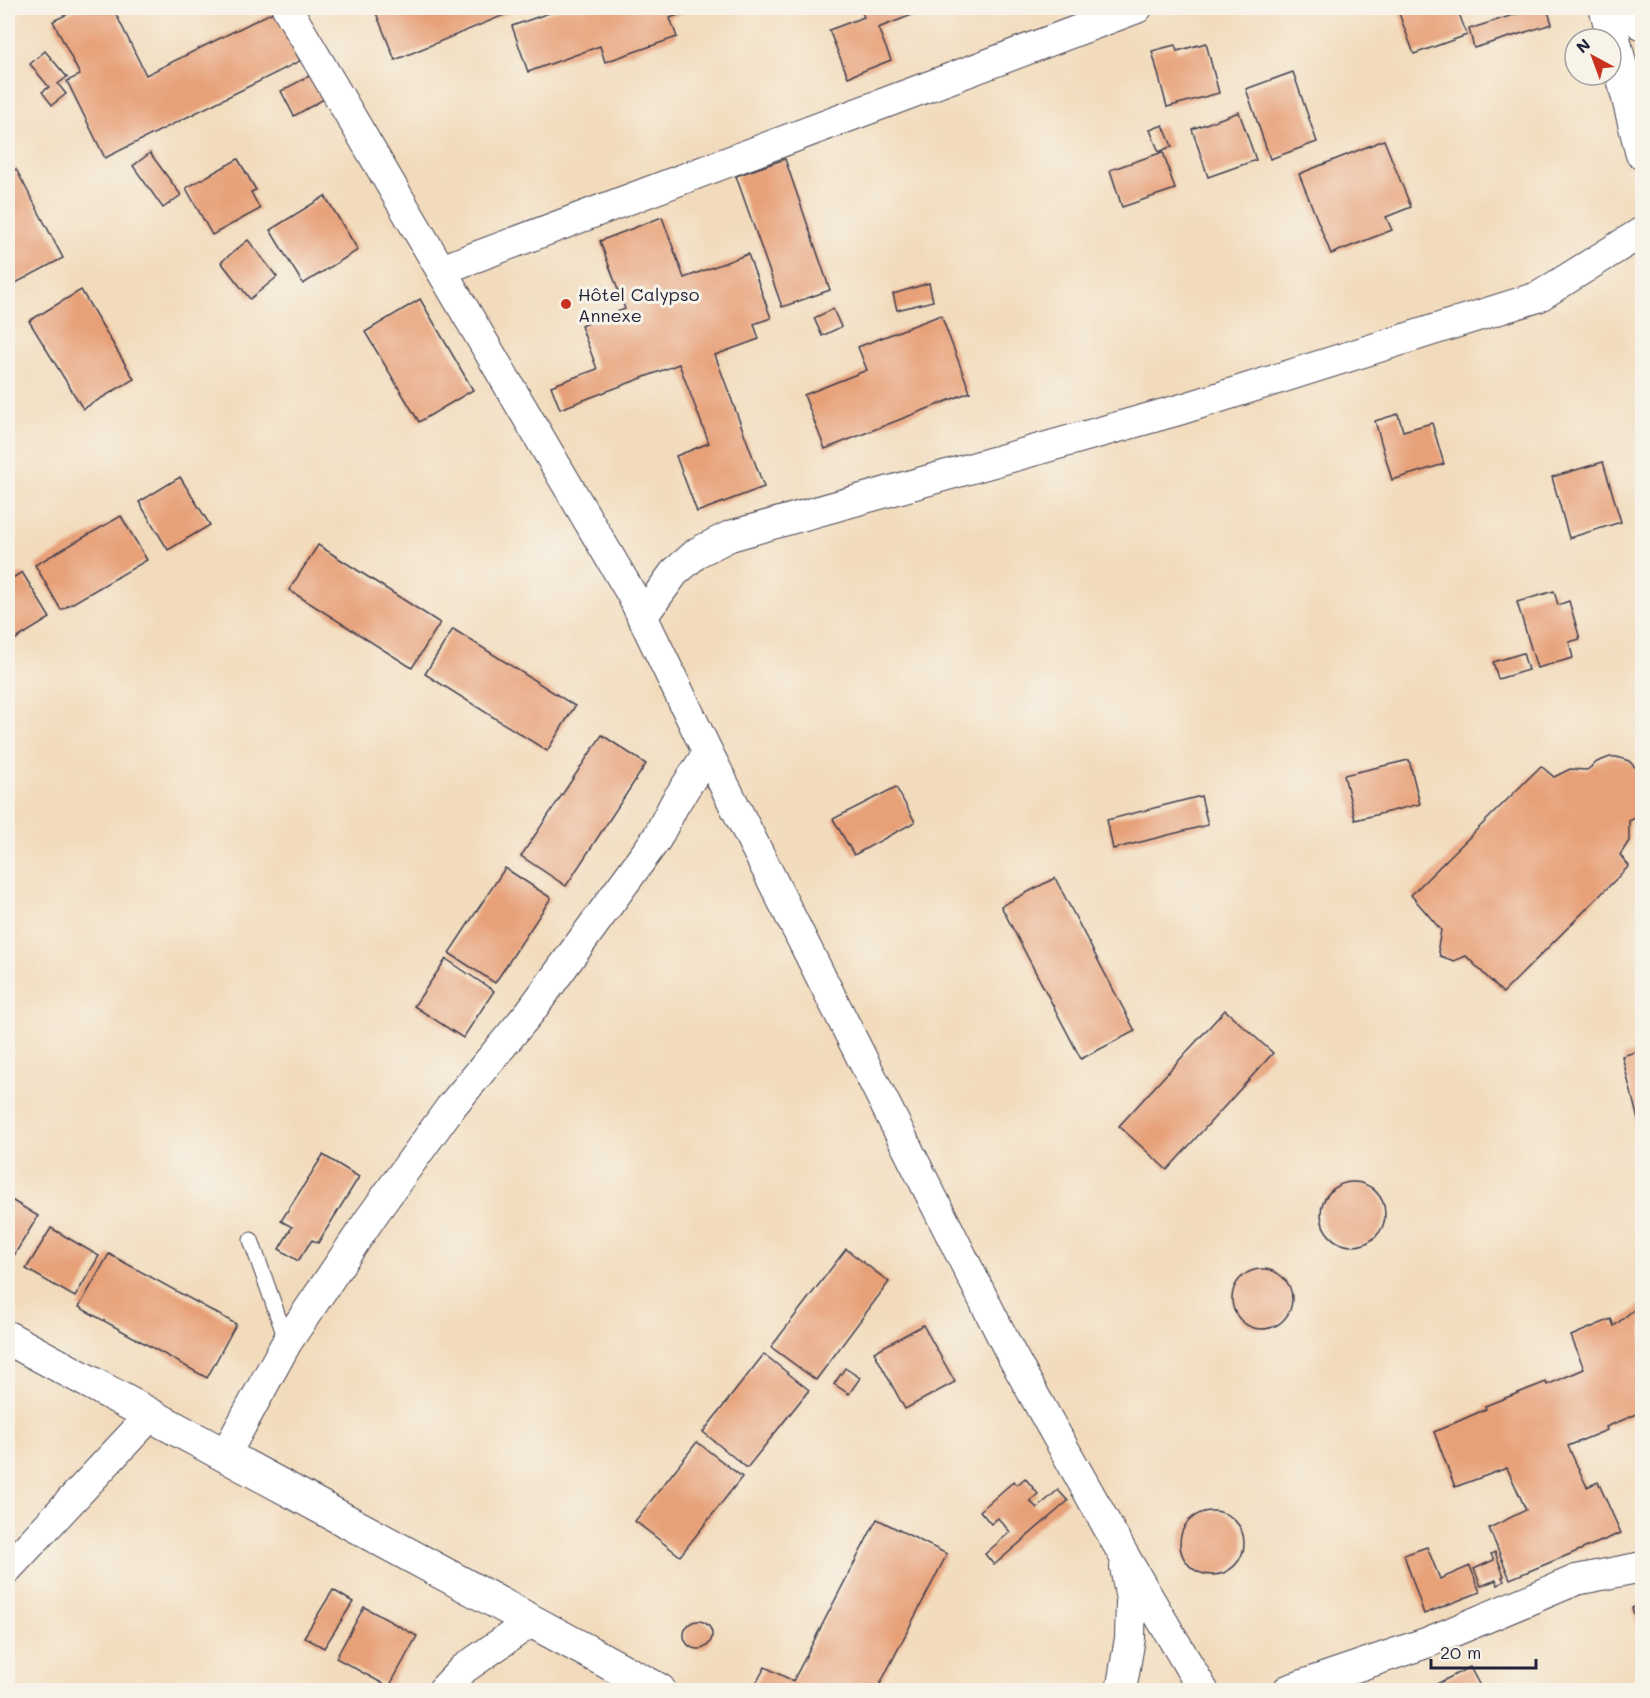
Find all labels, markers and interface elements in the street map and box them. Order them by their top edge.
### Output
north arrow [1563,27,1623,87]
text: N [1571,33,1594,57]
place label: Hôtel Calypso Annexe [578,282,700,327]
marker: Hôtel Calypso Annexe [559,297,573,311]
scale bar [1431,1632,1536,1670]
text: 20 m [1440,1640,1481,1664]

